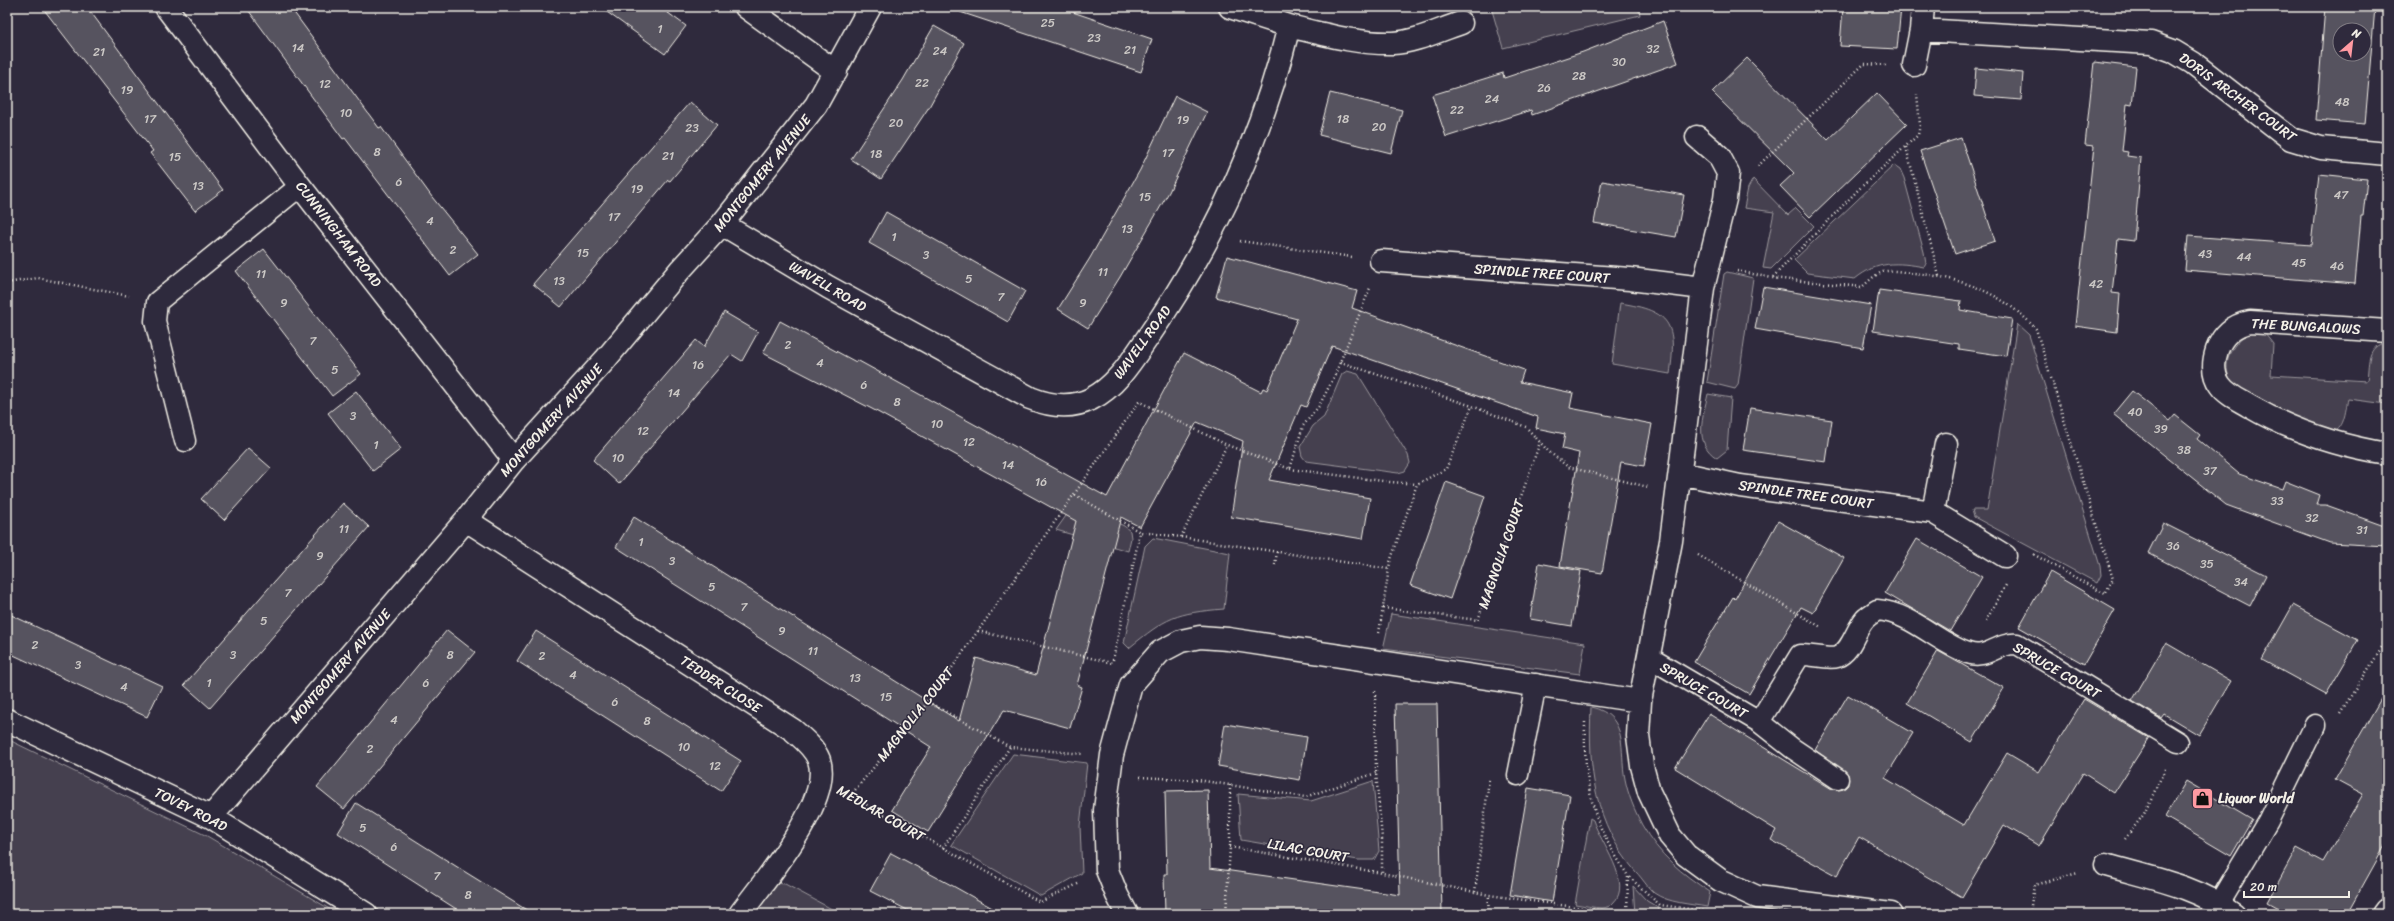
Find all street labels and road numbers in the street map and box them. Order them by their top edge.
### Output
street label: DORIS ARCHER COURT [2174,46,2303,149]
street label: MONTGOMERY AVENUE [707,108,819,238]
street label: CUNNINGHAM ROAD [289,176,389,294]
street label: WAVELL ROAD [784,254,872,319]
street label: SPINDLE TREE COURT [1473,256,1612,291]
street label: WAVELL ROAD [1107,299,1178,385]
street label: THE BUNGALOWS [2250,311,2362,342]
street label: MONTGOMERY AVENUE [493,357,610,483]
street label: SPINDLE TREE COURT [1737,473,1876,517]
street label: MAGNOLIA COURT [1471,495,1532,612]
street label: MONTGOMERY AVENUE [283,602,398,729]
street label: SPRUCE COURT [2008,635,2106,706]
street label: TEDDER CLOSE [675,649,768,721]
street label: SPRUCE COURT [1655,655,1753,726]
street label: MAGNOLIA COURT [870,660,961,767]
street label: MEDLAR COURT [832,778,931,849]
street label: TOVEY ROAD [150,780,232,839]
street label: LILAC COURT [1265,831,1352,870]

